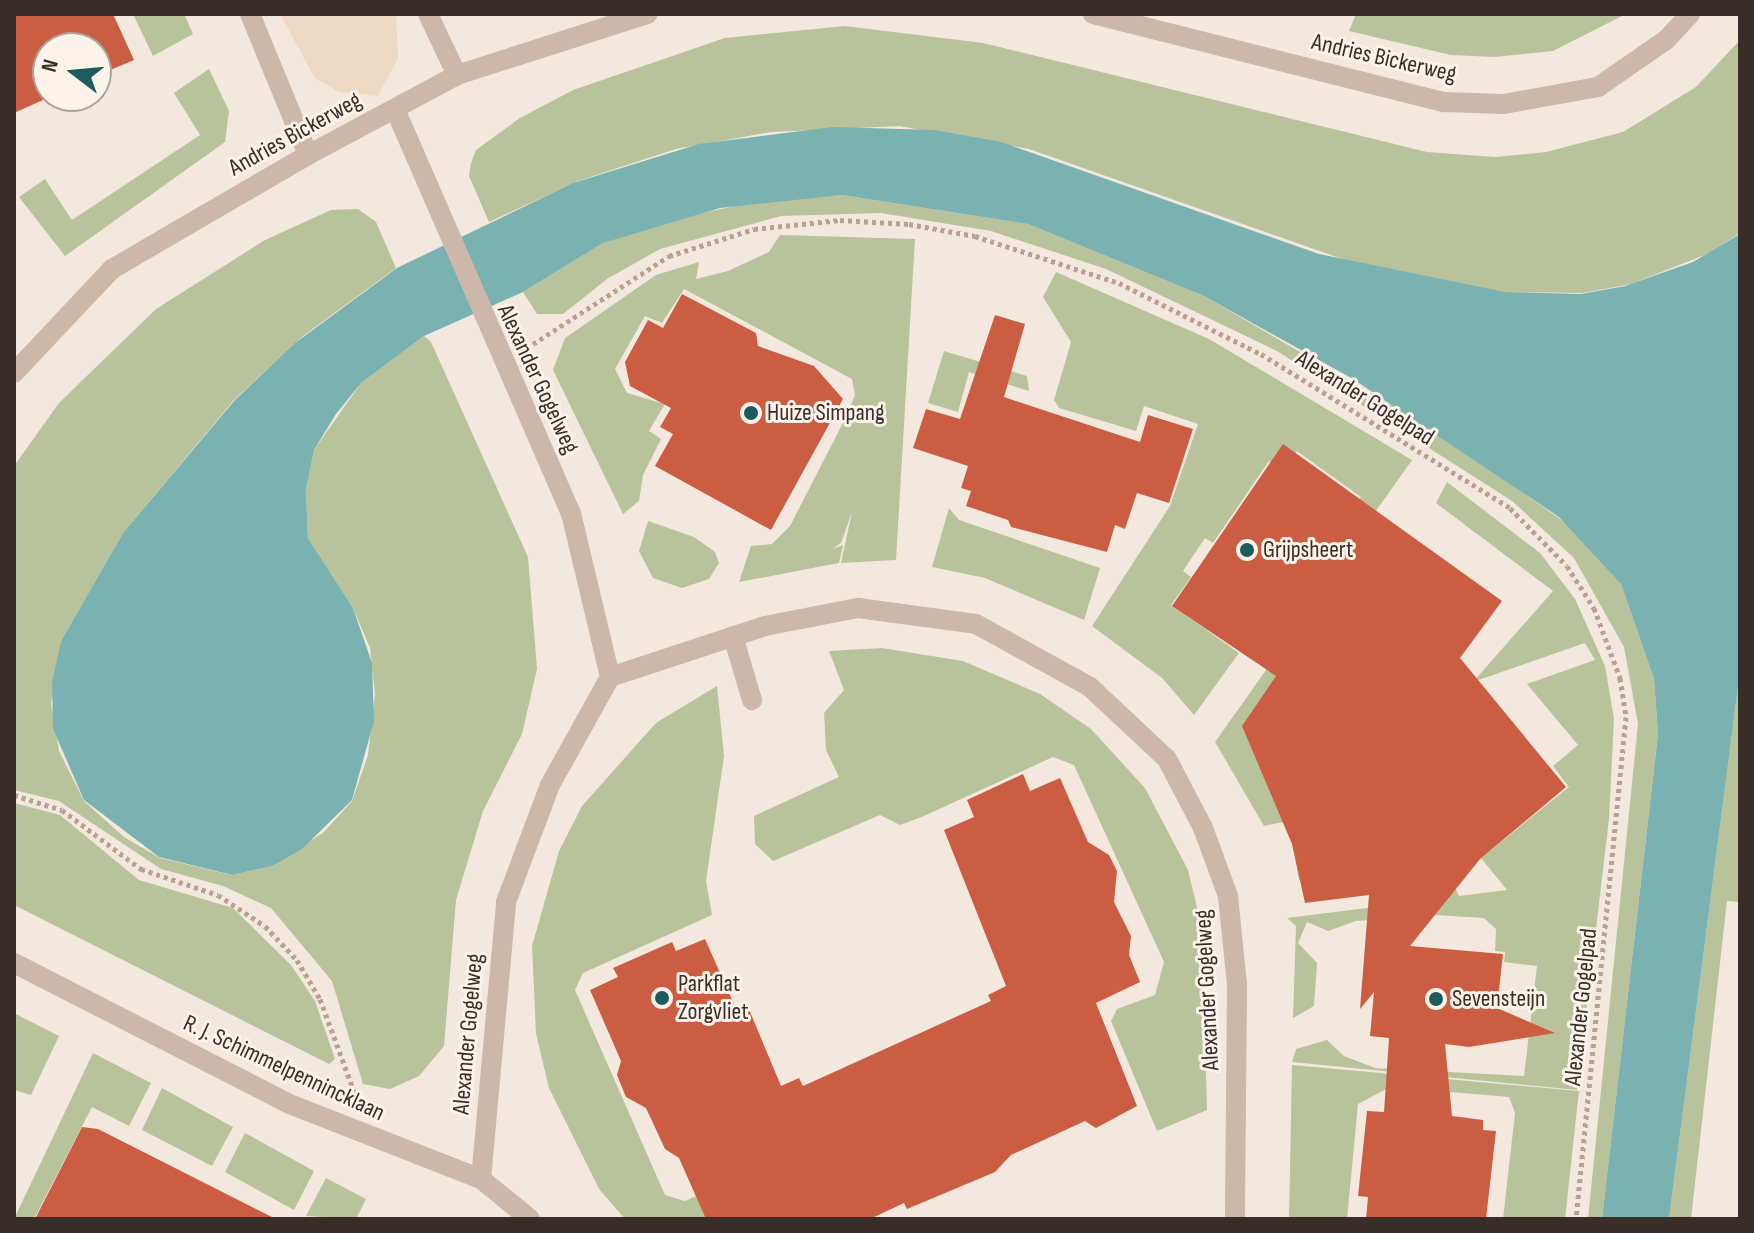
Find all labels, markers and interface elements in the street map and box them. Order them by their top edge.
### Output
street label: Andries Bickerweg [1309,27,1459,89]
north arrow [32,32,112,112]
text: N [36,56,65,75]
street label: Andries Bickerweg [224,86,366,182]
street label: Alexander Gogelweg [491,300,585,458]
street label: Alexander Gogelpad [1290,344,1440,452]
place label: Huize Simpang [767,399,885,427]
marker: Huize Simpang [742,404,760,422]
place label: Grijpsheert [1263,536,1353,564]
marker: Grijpsheert [1238,541,1256,559]
street label: Alexander Gogelweg [1188,909,1226,1071]
street label: Alexander Gogelpad [1558,927,1604,1087]
street label: Alexander Gogelweg [447,952,489,1116]
place label: Parkflat Zorgvliet [678,970,748,1026]
place label: Sevensteijn [1452,985,1545,1013]
marker: Parkflat Zorgvliet [653,989,671,1007]
marker: Sevensteijn [1427,990,1445,1008]
street label: R. J. Schimmelpennincklaan [179,1009,389,1127]

